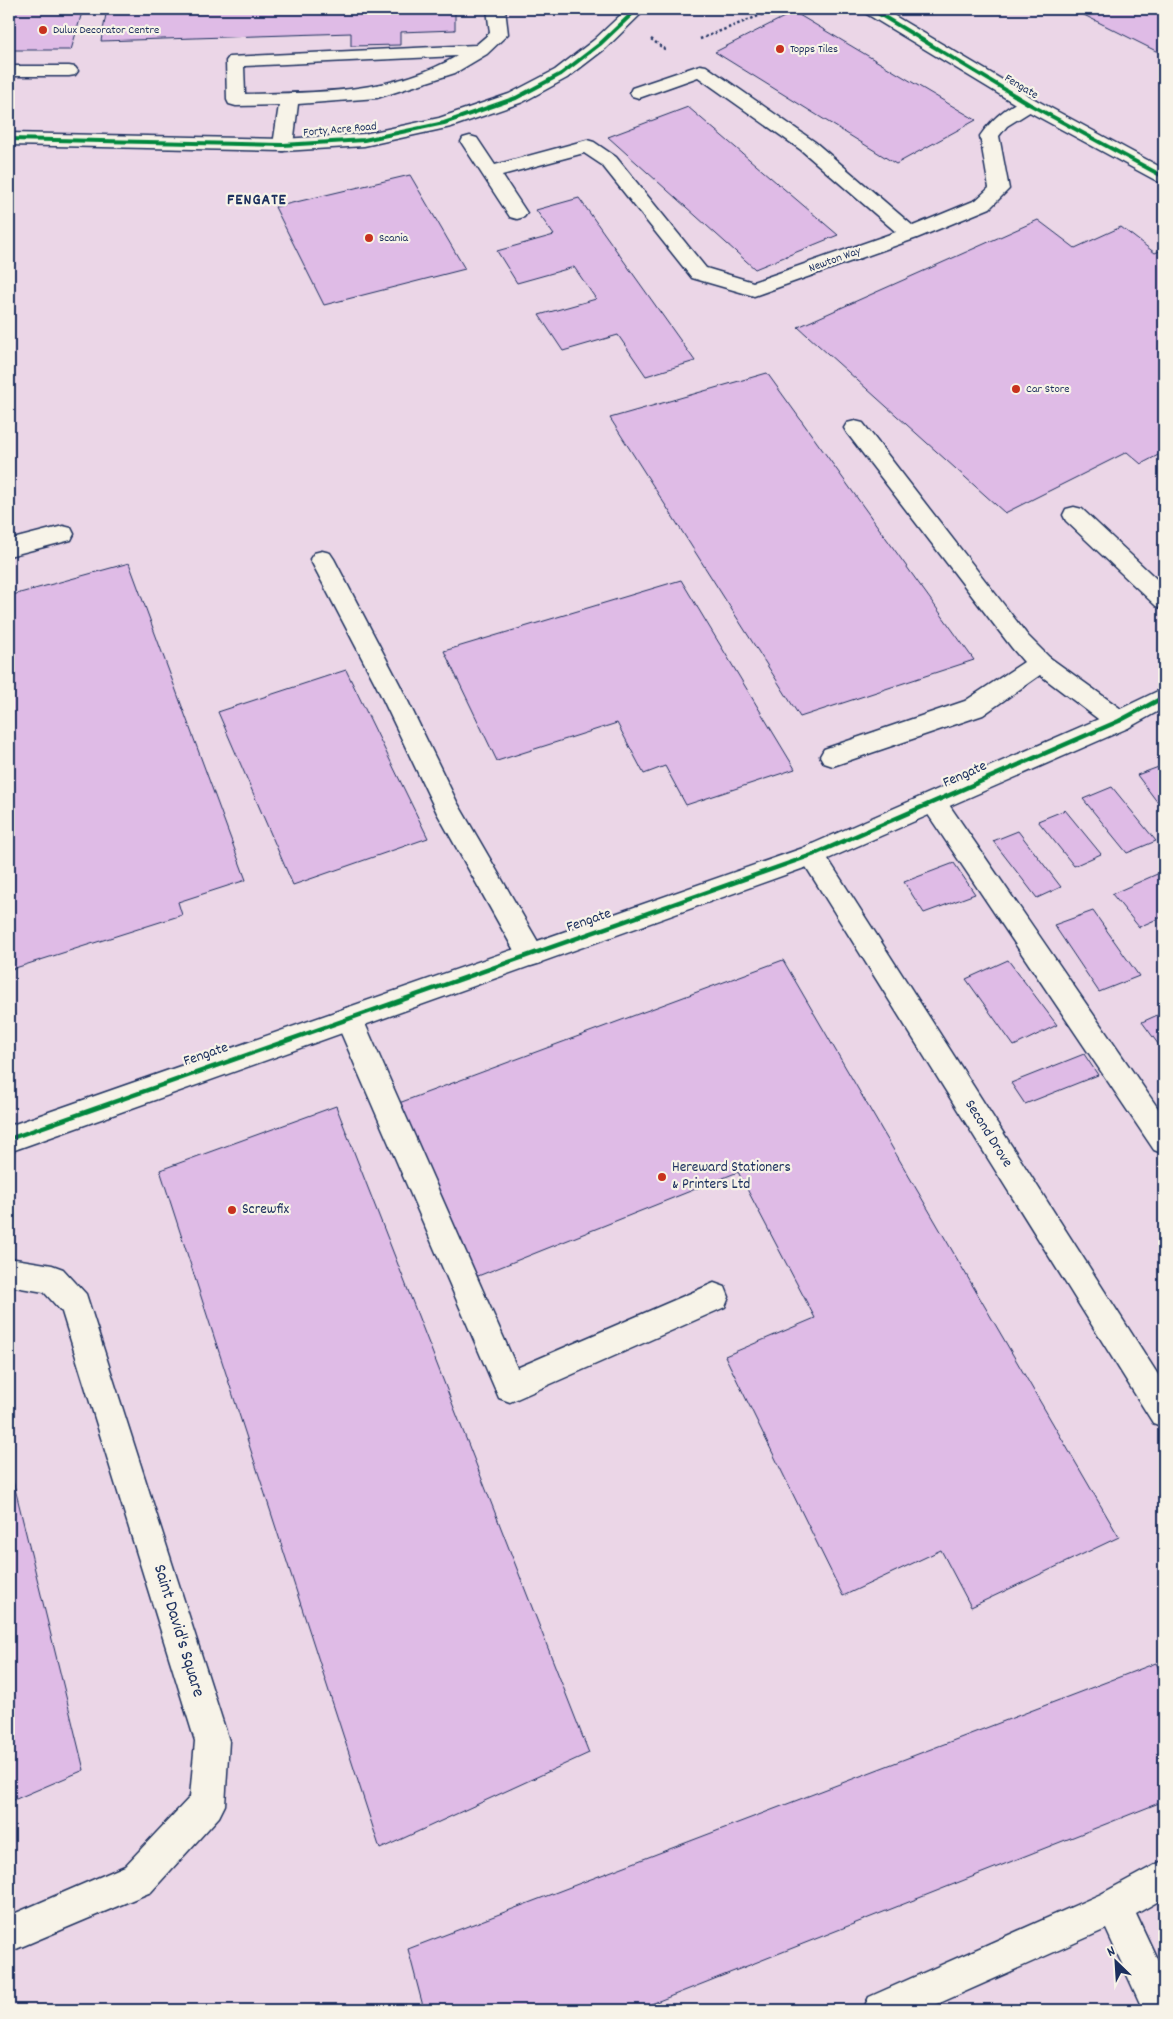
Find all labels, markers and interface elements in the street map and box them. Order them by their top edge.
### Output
place label: Dulux Decorator Centre [53,22,159,39]
marker: Dulux Decorator Centre [37,24,49,36]
place label: Topps Tiles [790,41,838,58]
marker: Topps Tiles [774,43,786,55]
street label: Fengate [1001,70,1041,104]
street label: Forty Acre Road [303,118,377,142]
district label: FENGATE [227,189,287,212]
place label: Scania [379,230,408,247]
marker: Scania [363,232,375,244]
street label: Newton Way [807,242,865,277]
place label: Car Store [1026,381,1070,398]
marker: Car Store [1010,383,1022,395]
street label: Fengate [940,755,991,794]
street label: Fengate [564,903,615,939]
street label: Fengate [181,1037,232,1073]
street label: Second Drove [958,1096,1018,1172]
place label: Hereward Stationers & Printers Ltd [672,1157,791,1196]
marker: Hereward Stationers & Printers Ltd [656,1171,668,1183]
place label: Screwfix [242,1199,289,1221]
marker: Screwfix [226,1204,238,1216]
street label: Saint David's Square [146,1561,210,1701]
north arrow [1090,1936,1140,1986]
text: N [1104,1941,1119,1963]

